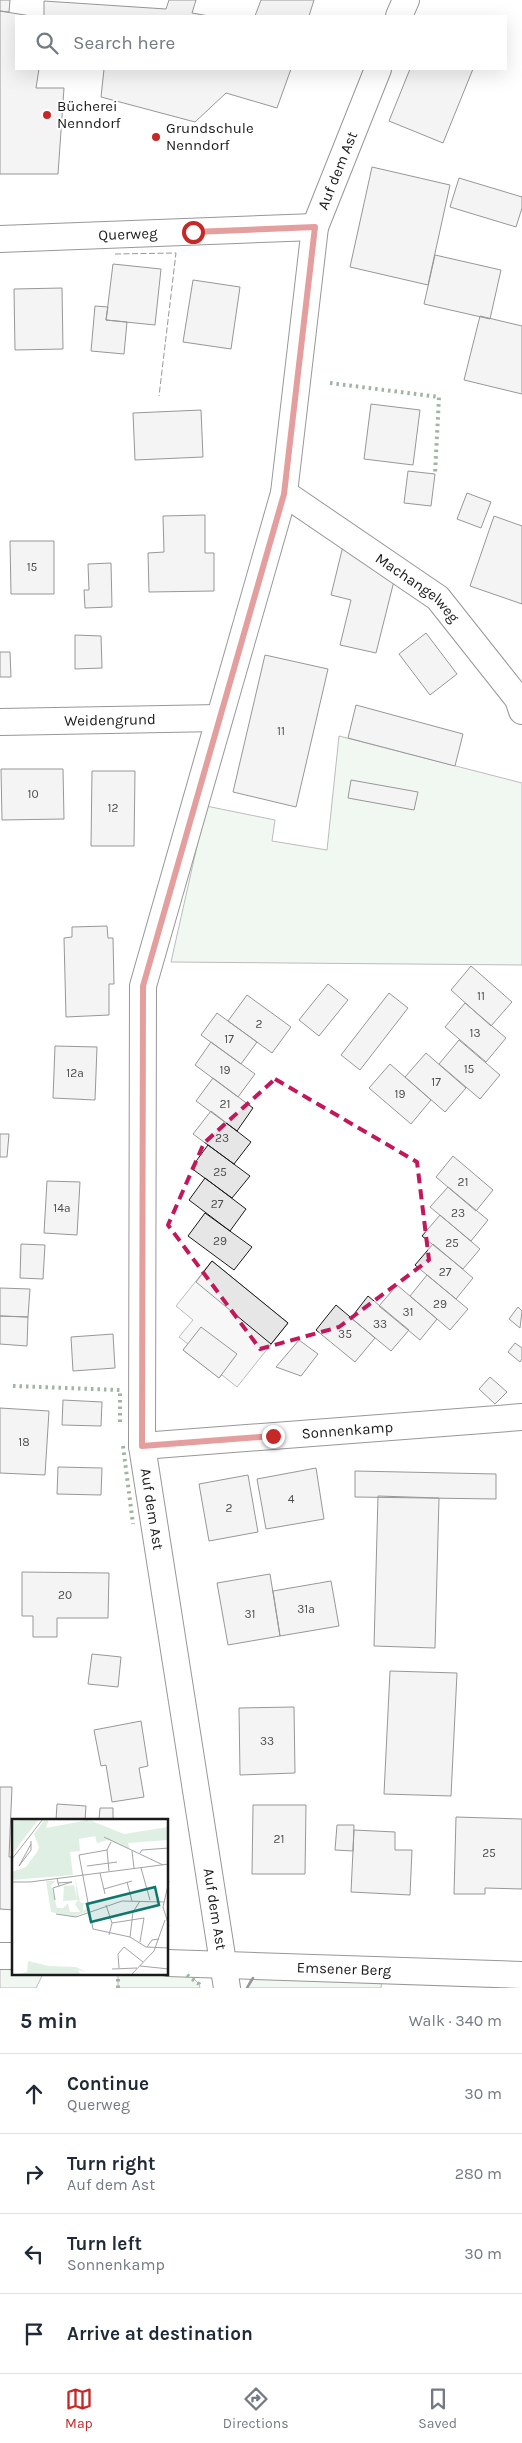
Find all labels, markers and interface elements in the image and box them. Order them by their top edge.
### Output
search box [15,15,507,70]
icon: search [33,29,61,57]
text: Search here [73,32,175,54]
place label: Bücherei Nenndorf [57,97,122,132]
marker: Bücherei Nenndorf [41,109,53,121]
place label: Grundschule Nenndorf [166,119,254,154]
street label: Auf dem Ast [314,128,361,212]
marker: Grundschule Nenndorf [150,131,162,143]
route start [182,221,205,244]
street label: Querweg [98,224,158,244]
street label: Machangelweg [372,549,463,627]
house number: 15 [27,560,38,574]
street label: Weidengrund [64,710,156,730]
house number: 11 [277,724,285,738]
house number: 10 [27,787,39,801]
house number: 12 [108,801,119,815]
house number: 11 [477,989,485,1003]
house number: 2 [256,1017,263,1031]
house number: 13 [469,1026,481,1040]
house number: 17 [224,1032,234,1046]
house number: 15 [464,1062,475,1076]
house number: 19 [220,1063,230,1077]
house number: 12a [66,1066,84,1080]
house number: 17 [431,1075,441,1089]
house number: 19 [395,1087,405,1101]
house number: 21 [220,1097,230,1111]
house number: 23 [215,1131,229,1145]
house number: 25 [213,1165,227,1179]
house number: 21 [458,1175,468,1189]
house number: 27 [211,1197,224,1211]
house number: 14a [53,1201,71,1215]
house number: 23 [451,1206,465,1220]
house number: 29 [213,1234,227,1248]
house number: 25 [445,1236,459,1250]
house number: 27 [439,1265,452,1279]
house number: 29 [433,1297,447,1311]
house number: 31 [402,1305,414,1319]
house number: 33 [373,1317,387,1331]
house number: 35 [338,1327,352,1341]
street label: Sonnenkamp [301,1418,394,1443]
route end [262,1425,285,1448]
house number: 18 [18,1435,30,1449]
street label: Auf dem Ast [137,1467,167,1552]
house number: 4 [288,1492,295,1506]
house number: 2 [226,1501,233,1515]
house number: 20 [58,1588,72,1602]
house number: 31a [297,1602,315,1616]
house number: 31 [244,1607,256,1621]
house number: 33 [260,1734,274,1748]
inset map [12,1819,169,1976]
house number: 21 [274,1832,284,1846]
house number: 25 [482,1846,496,1860]
street label: Auf dem Ast [200,1867,230,1952]
street label: Emsener Berg [296,1958,392,1980]
text: 5 min [20,2009,77,2033]
text: Walk · 340 m [409,2011,502,2030]
text: Continue [67,2073,149,2095]
icon: ahead [20,2080,48,2108]
text: 30 m [464,2084,502,2103]
text: Querweg [67,2095,130,2114]
text: Turn right [67,2153,156,2175]
icon: right [20,2160,48,2188]
text: 280 m [455,2164,502,2183]
text: Auf dem Ast [67,2175,155,2194]
text: Turn left [67,2233,142,2255]
icon: left [20,2240,48,2268]
text: 30 m [464,2244,502,2263]
text: Sonnenkamp [67,2255,165,2274]
icon: arrive [20,2320,48,2348]
text: Arrive at destination [67,2323,253,2345]
tab: Map [65,2385,93,2432]
tab: Directions [223,2385,289,2432]
tab: Saved [418,2385,457,2432]

